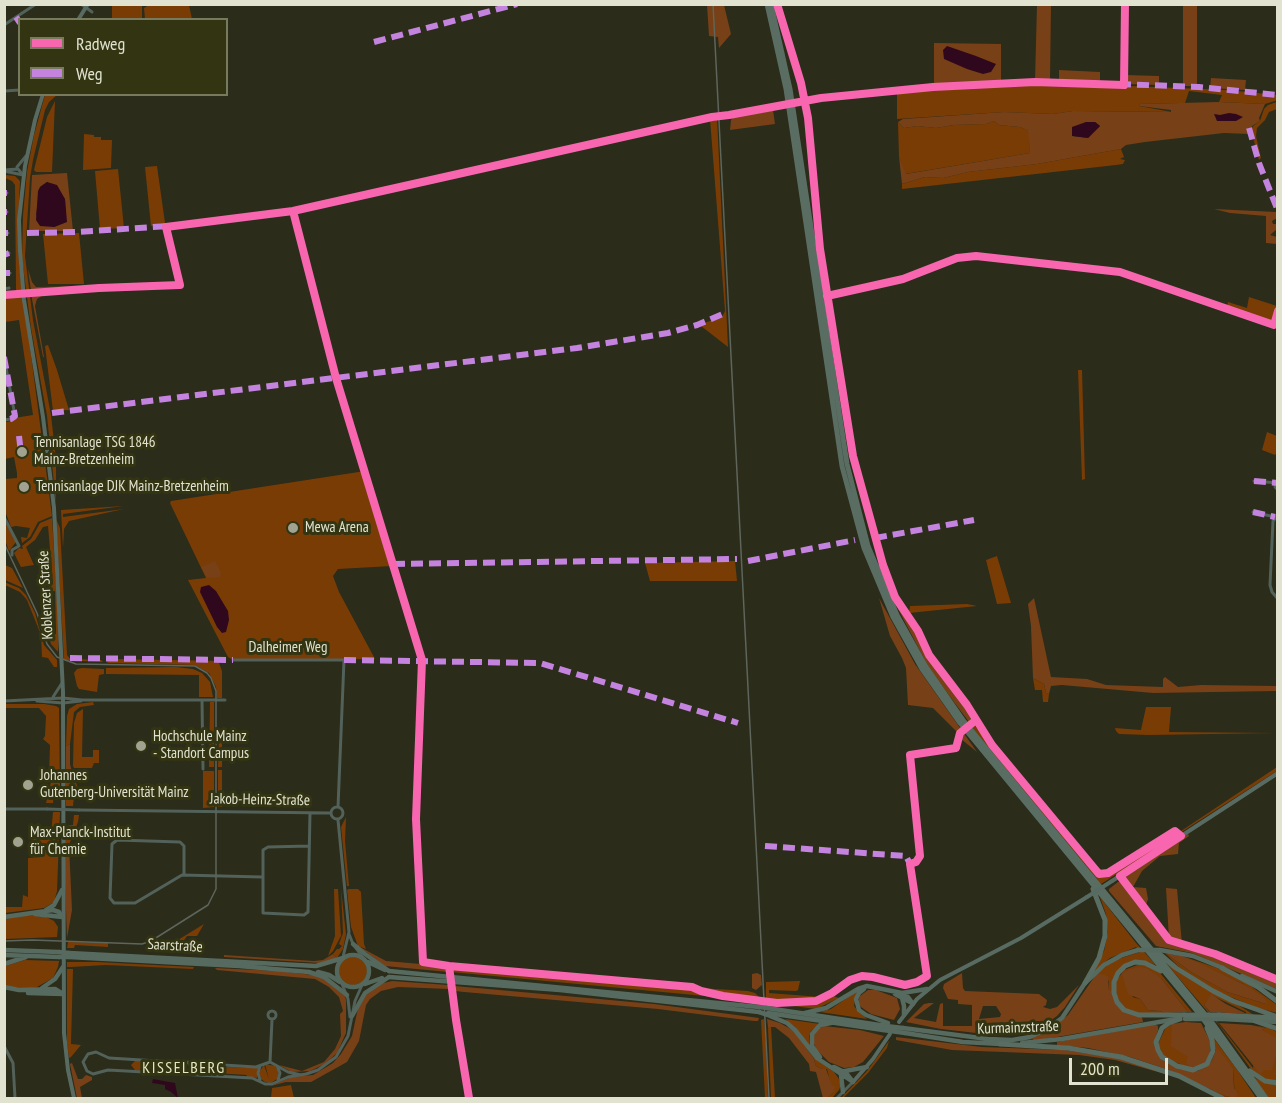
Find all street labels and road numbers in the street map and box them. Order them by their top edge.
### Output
street label: Koblenzer Straße [35,550,57,640]
street label: Dalheimer Weg [249,639,327,657]
street label: Jakob-Heinz-Straße [210,790,310,810]
street label: Saarstraße [147,936,203,956]
street label: Kurmainzstraße [977,1018,1059,1038]

